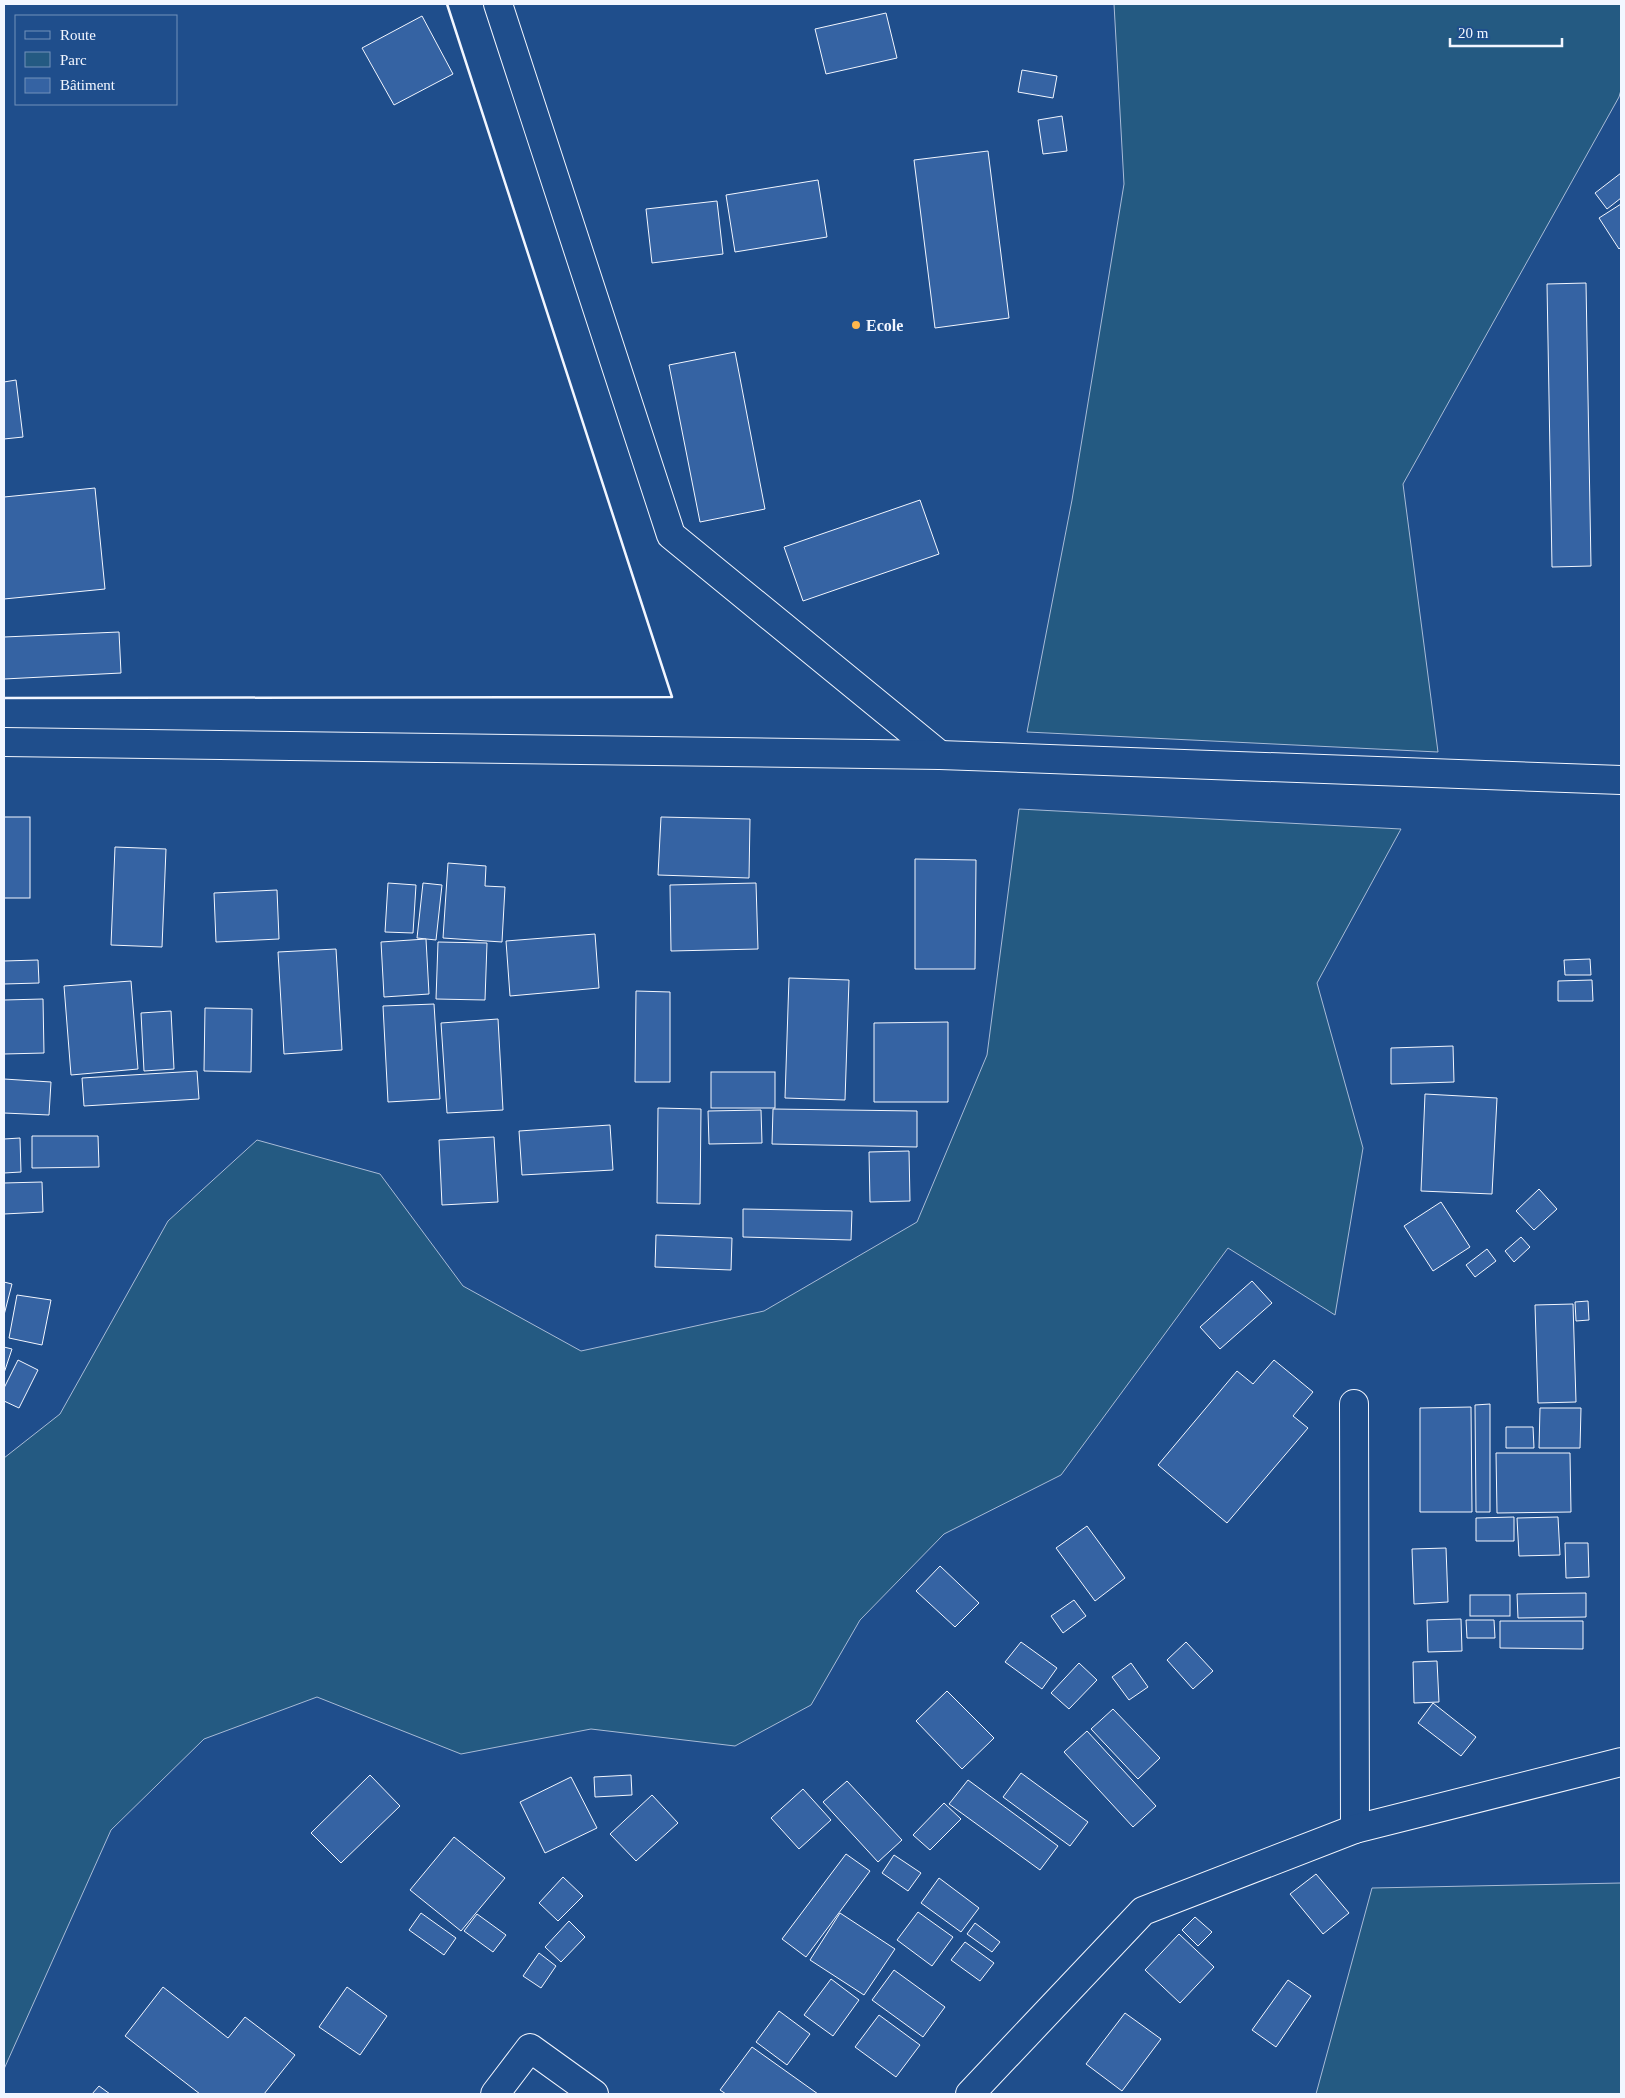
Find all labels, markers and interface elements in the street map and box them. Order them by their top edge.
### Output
legend [15,15,178,105]
scale bar [1450,15,1562,47]
text: 20 m [1458,25,1489,41]
text: Route [60,27,96,43]
text: Parc [60,52,87,68]
text: Bâtiment [60,77,116,93]
place label: Ecole [866,317,903,334]
marker: Ecole [850,319,862,331]

